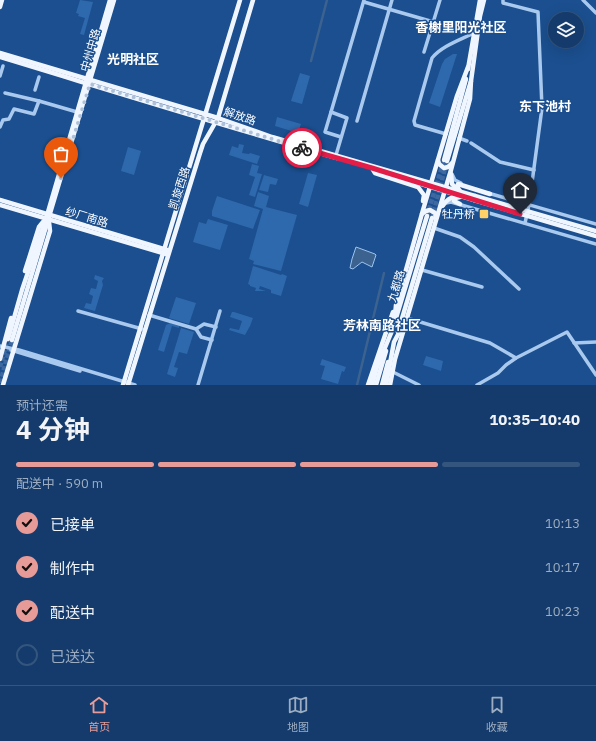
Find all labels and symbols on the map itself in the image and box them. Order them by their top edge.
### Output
district label: 香榭里阳光社区 [415,19,507,36]
street label: 中州中路 [77,27,103,73]
district label: 光明社区 [107,51,159,68]
district label: 东下池村 [519,98,571,115]
street label: 解放路 [222,104,258,128]
courier [282,128,322,168]
pin [44,137,78,178]
street label: 凯旋西路 [166,165,192,211]
pin [503,173,537,214]
street label: 纱厂南路 [64,204,110,230]
place label: 牡丹桥 [442,207,475,221]
marker: 牡丹桥 [478,208,490,220]
street label: 九都路 [384,268,408,304]
district label: 芳林南路社区 [343,317,421,334]

